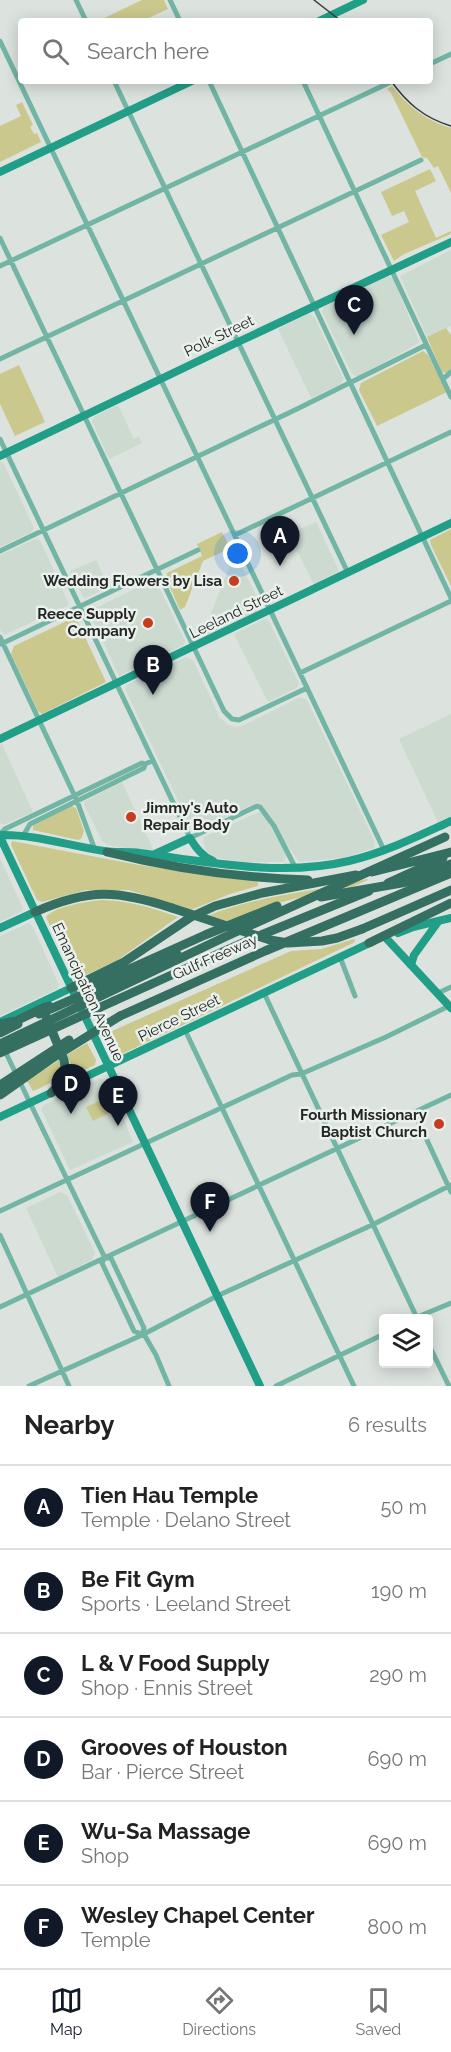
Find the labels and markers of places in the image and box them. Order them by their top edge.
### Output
pin: C [334,286,374,335]
pin: A [260,516,300,566]
place label: Wedding Flowers by Lisa [43,572,222,590]
marker: Wedding Flowers by Lisa [227,574,241,588]
place label: Reece Supply Company [37,605,137,640]
marker: Reece Supply Company [141,616,155,630]
pin: B [134,646,172,695]
place label: Jimmy's Auto Repair Body [143,799,238,834]
marker: Jimmy's Auto Repair Body [124,810,138,824]
pin: D [52,1064,90,1114]
pin: E [98,1076,138,1126]
place label: Fourth Missionary Baptist Church [300,1106,428,1141]
marker: Fourth Missionary Baptist Church [432,1117,446,1131]
pin: F [190,1182,230,1232]

